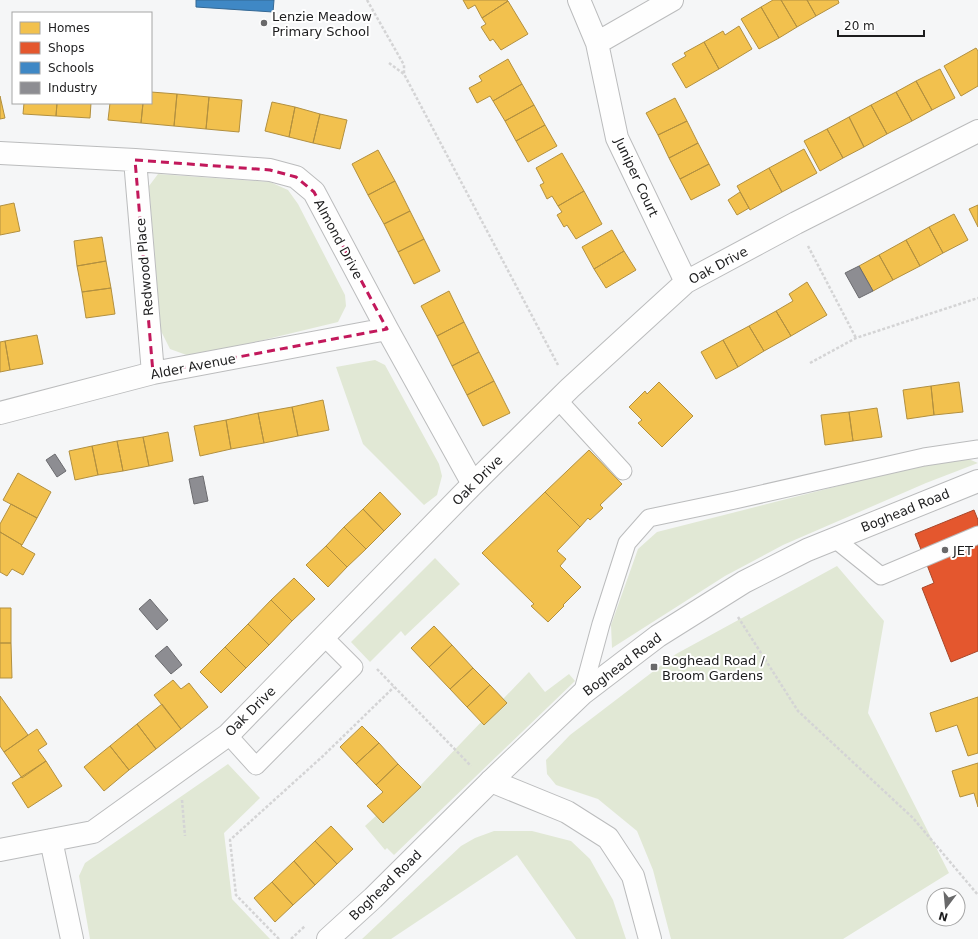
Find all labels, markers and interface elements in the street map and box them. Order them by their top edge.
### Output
place label: Lenzie Meadow Primary School [272,9,372,39]
legend [12,12,152,104]
scale bar [838,12,924,38]
marker: Lenzie Meadow Primary School [259,18,269,28]
text: 20 m [844,19,875,33]
text: Homes [48,21,90,35]
text: Shops [48,41,84,55]
text: Schools [48,61,94,75]
text: Industry [48,81,97,95]
street label: Juniper Court [611,134,661,219]
street label: Almond Drive [311,197,366,282]
street label: Redwood Place [133,217,156,317]
street label: Oak Drive [686,244,750,287]
street label: Alder Avenue [149,351,237,382]
street label: Oak Drive [449,452,505,508]
street label: Boghead Road [859,486,952,535]
place label: JET [952,543,973,558]
marker: JET [940,545,950,555]
street label: Boghead Road [580,630,664,699]
place label: Boghead Road / Broom Gardens [662,653,765,683]
marker: Boghead Road / Broom Gardens [649,662,659,672]
street label: Oak Drive [222,683,278,739]
street label: Boghead Road [346,847,424,924]
north arrow [926,887,966,927]
text: N [937,909,950,924]

